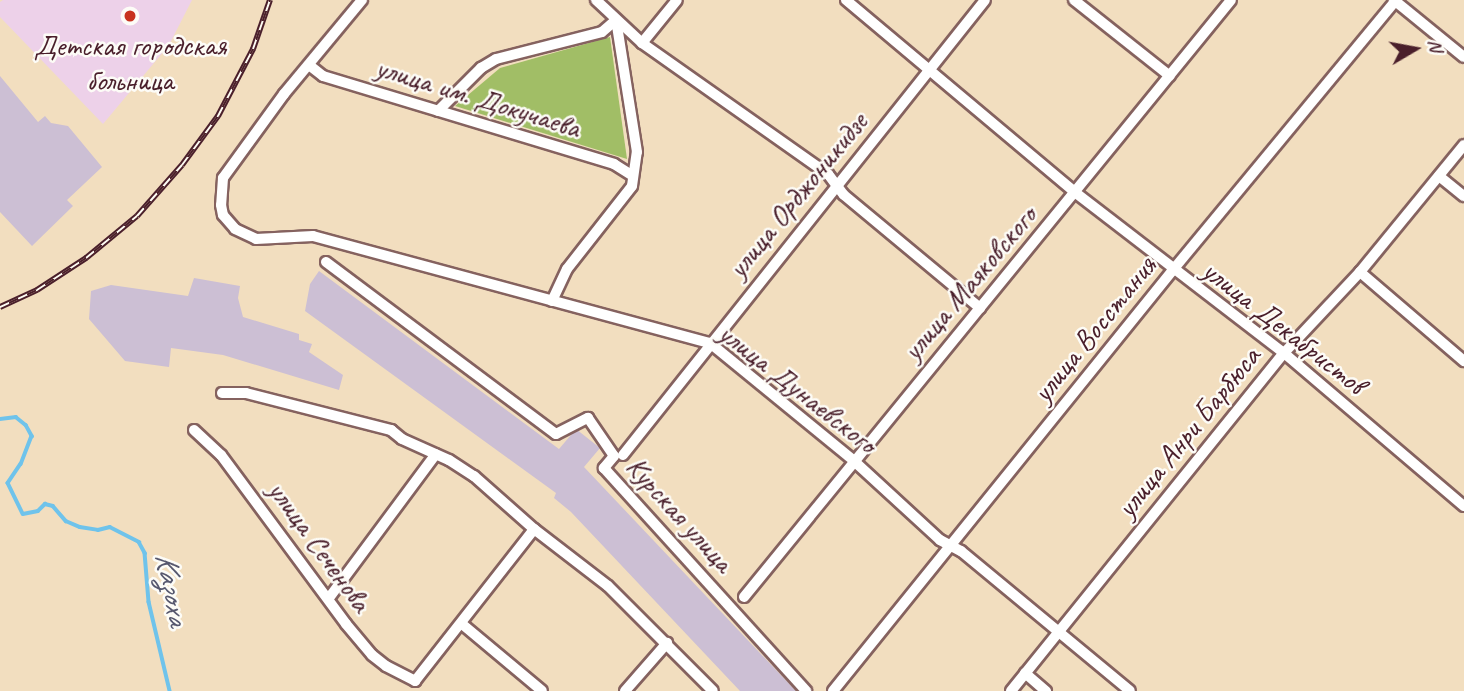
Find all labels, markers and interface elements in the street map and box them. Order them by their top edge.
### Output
marker: Детская городская больница [122,8,138,24]
north arrow [1380,14,1450,84]
place label: Детская городская больница [34,27,226,97]
text: N [1423,37,1449,53]
street label: улица им. Докучаева [371,49,585,145]
street label: улица Орджоникидзе [720,106,874,284]
street label: улица Маяковского [894,198,1044,368]
street label: улица Восстания [1025,250,1163,408]
street label: улица Декабристов [1195,252,1373,402]
street label: улица Дунаевского [711,315,885,461]
street label: улица Анри Барбюса [1108,340,1268,524]
street label: Курская улица [619,449,741,579]
street label: улица Сеченова [260,473,380,619]
water label: Казоха [146,550,198,628]

